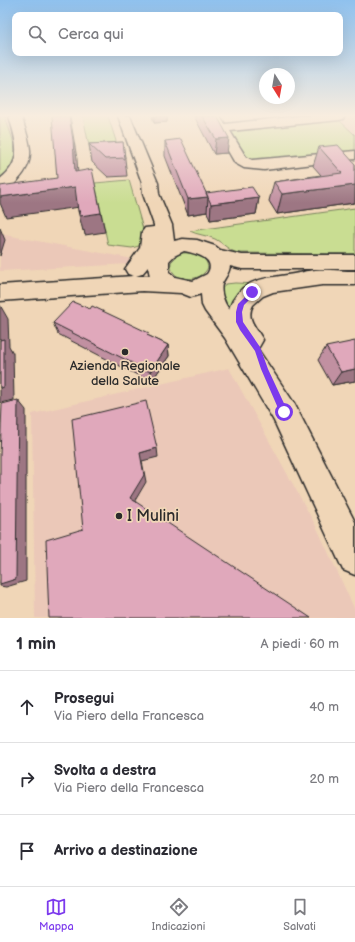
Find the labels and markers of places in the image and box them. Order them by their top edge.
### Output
marker: Azienda Regionale della Salute [120,347,130,357]
place label: Azienda Regionale della Salute [70,358,181,389]
place label: I Mulini [127,507,179,526]
marker: I Mulini [114,511,124,521]

